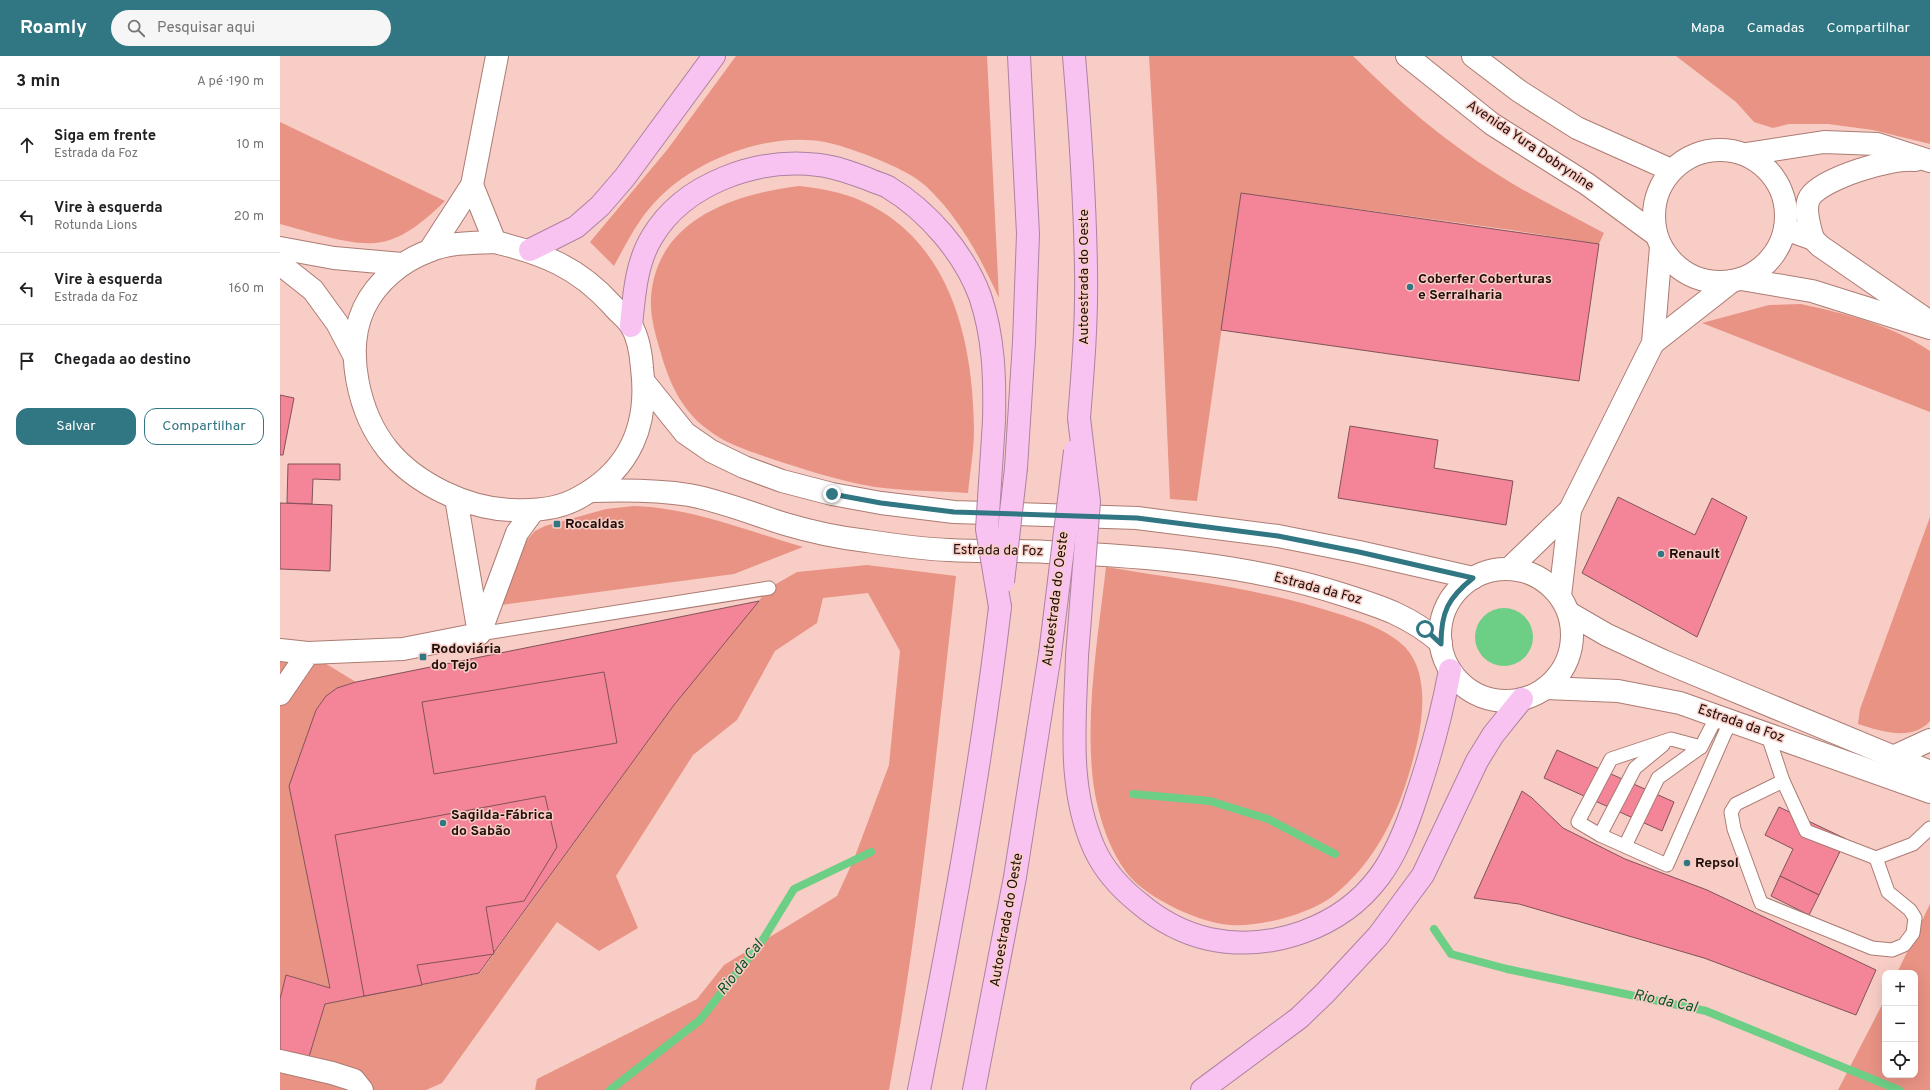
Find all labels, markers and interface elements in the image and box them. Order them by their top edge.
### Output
search box [111,10,391,46]
text: Roamly [20,16,87,40]
icon: search [125,17,147,39]
text: Pesquisar aqui [157,19,255,38]
text: Mapa [1691,20,1725,37]
text: Camadas [1747,20,1805,37]
text: Compartilhar [1827,20,1910,37]
text: 3 min [16,71,60,93]
text: A pé · 190 m [197,74,264,90]
street label: Avenida Yura Dobrynine [1463,97,1597,195]
text: Siga em frente [54,127,156,146]
icon: ahead [16,134,38,156]
text: 10 m [237,137,264,153]
text: Estrada da Foz [54,146,138,162]
text: Vire à esquerda [54,199,163,218]
icon: left [16,206,38,228]
text: 20 m [234,209,264,225]
street label: Autoestrada do Oeste [1076,209,1093,345]
text: Rotunda Lions [54,218,137,234]
text: Vire à esquerda [54,271,163,290]
place label: Coberfer Coberturas e Serralharia [1418,271,1552,304]
icon: left [16,278,38,300]
text: 160 m [229,281,264,297]
marker: Coberfer Coberturas e Serralharia [1405,282,1415,292]
text: Estrada da Foz [54,290,138,306]
icon: arrive [16,350,38,372]
text: Chegada ao destino [54,351,191,370]
button: Salvar [16,408,136,445]
button: Compartilhar [144,408,264,445]
route end [823,485,841,503]
place label: Rocaldas [565,516,624,533]
marker: Rocaldas [552,519,562,529]
street label: Autoestrada do Oeste [1039,531,1073,667]
street label: Estrada da Foz [953,542,1043,560]
place label: Renault [1669,546,1720,563]
marker: Renault [1656,549,1666,559]
street label: Estrada da Foz [1272,569,1364,609]
route start [1416,620,1434,638]
place label: Rodoviária do Tejo [431,641,501,674]
marker: Rodoviária do Tejo [418,652,428,662]
street label: Estrada da Foz [1695,701,1787,747]
place label: Sagilda-Fábrica do Sabão [451,807,553,840]
marker: Sagilda-Fábrica do Sabão [438,818,448,828]
street label: Autoestrada do Oeste [987,852,1027,988]
place label: Repsol [1695,855,1739,872]
marker: Repsol [1682,858,1692,868]
water label: Rio da Cal [714,936,769,999]
map controls [1882,970,1918,1078]
button: + [1882,970,1918,1006]
water label: Rio da Cal [1631,986,1700,1018]
button: − [1882,1006,1918,1042]
button: locate [1882,1042,1918,1078]

